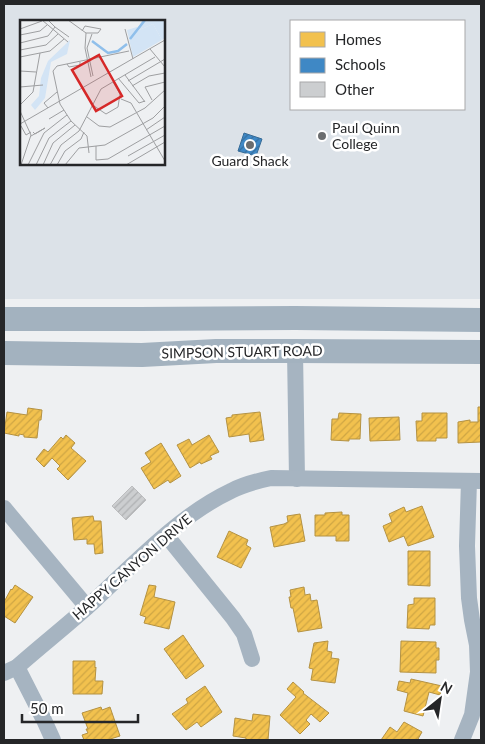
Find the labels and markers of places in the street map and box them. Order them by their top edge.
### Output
place label: Paul Quinn College [332,119,400,152]
marker: Paul Quinn College [316,130,328,142]
marker: Guard Shack [244,139,256,151]
place label: Guard Shack [211,152,289,169]

